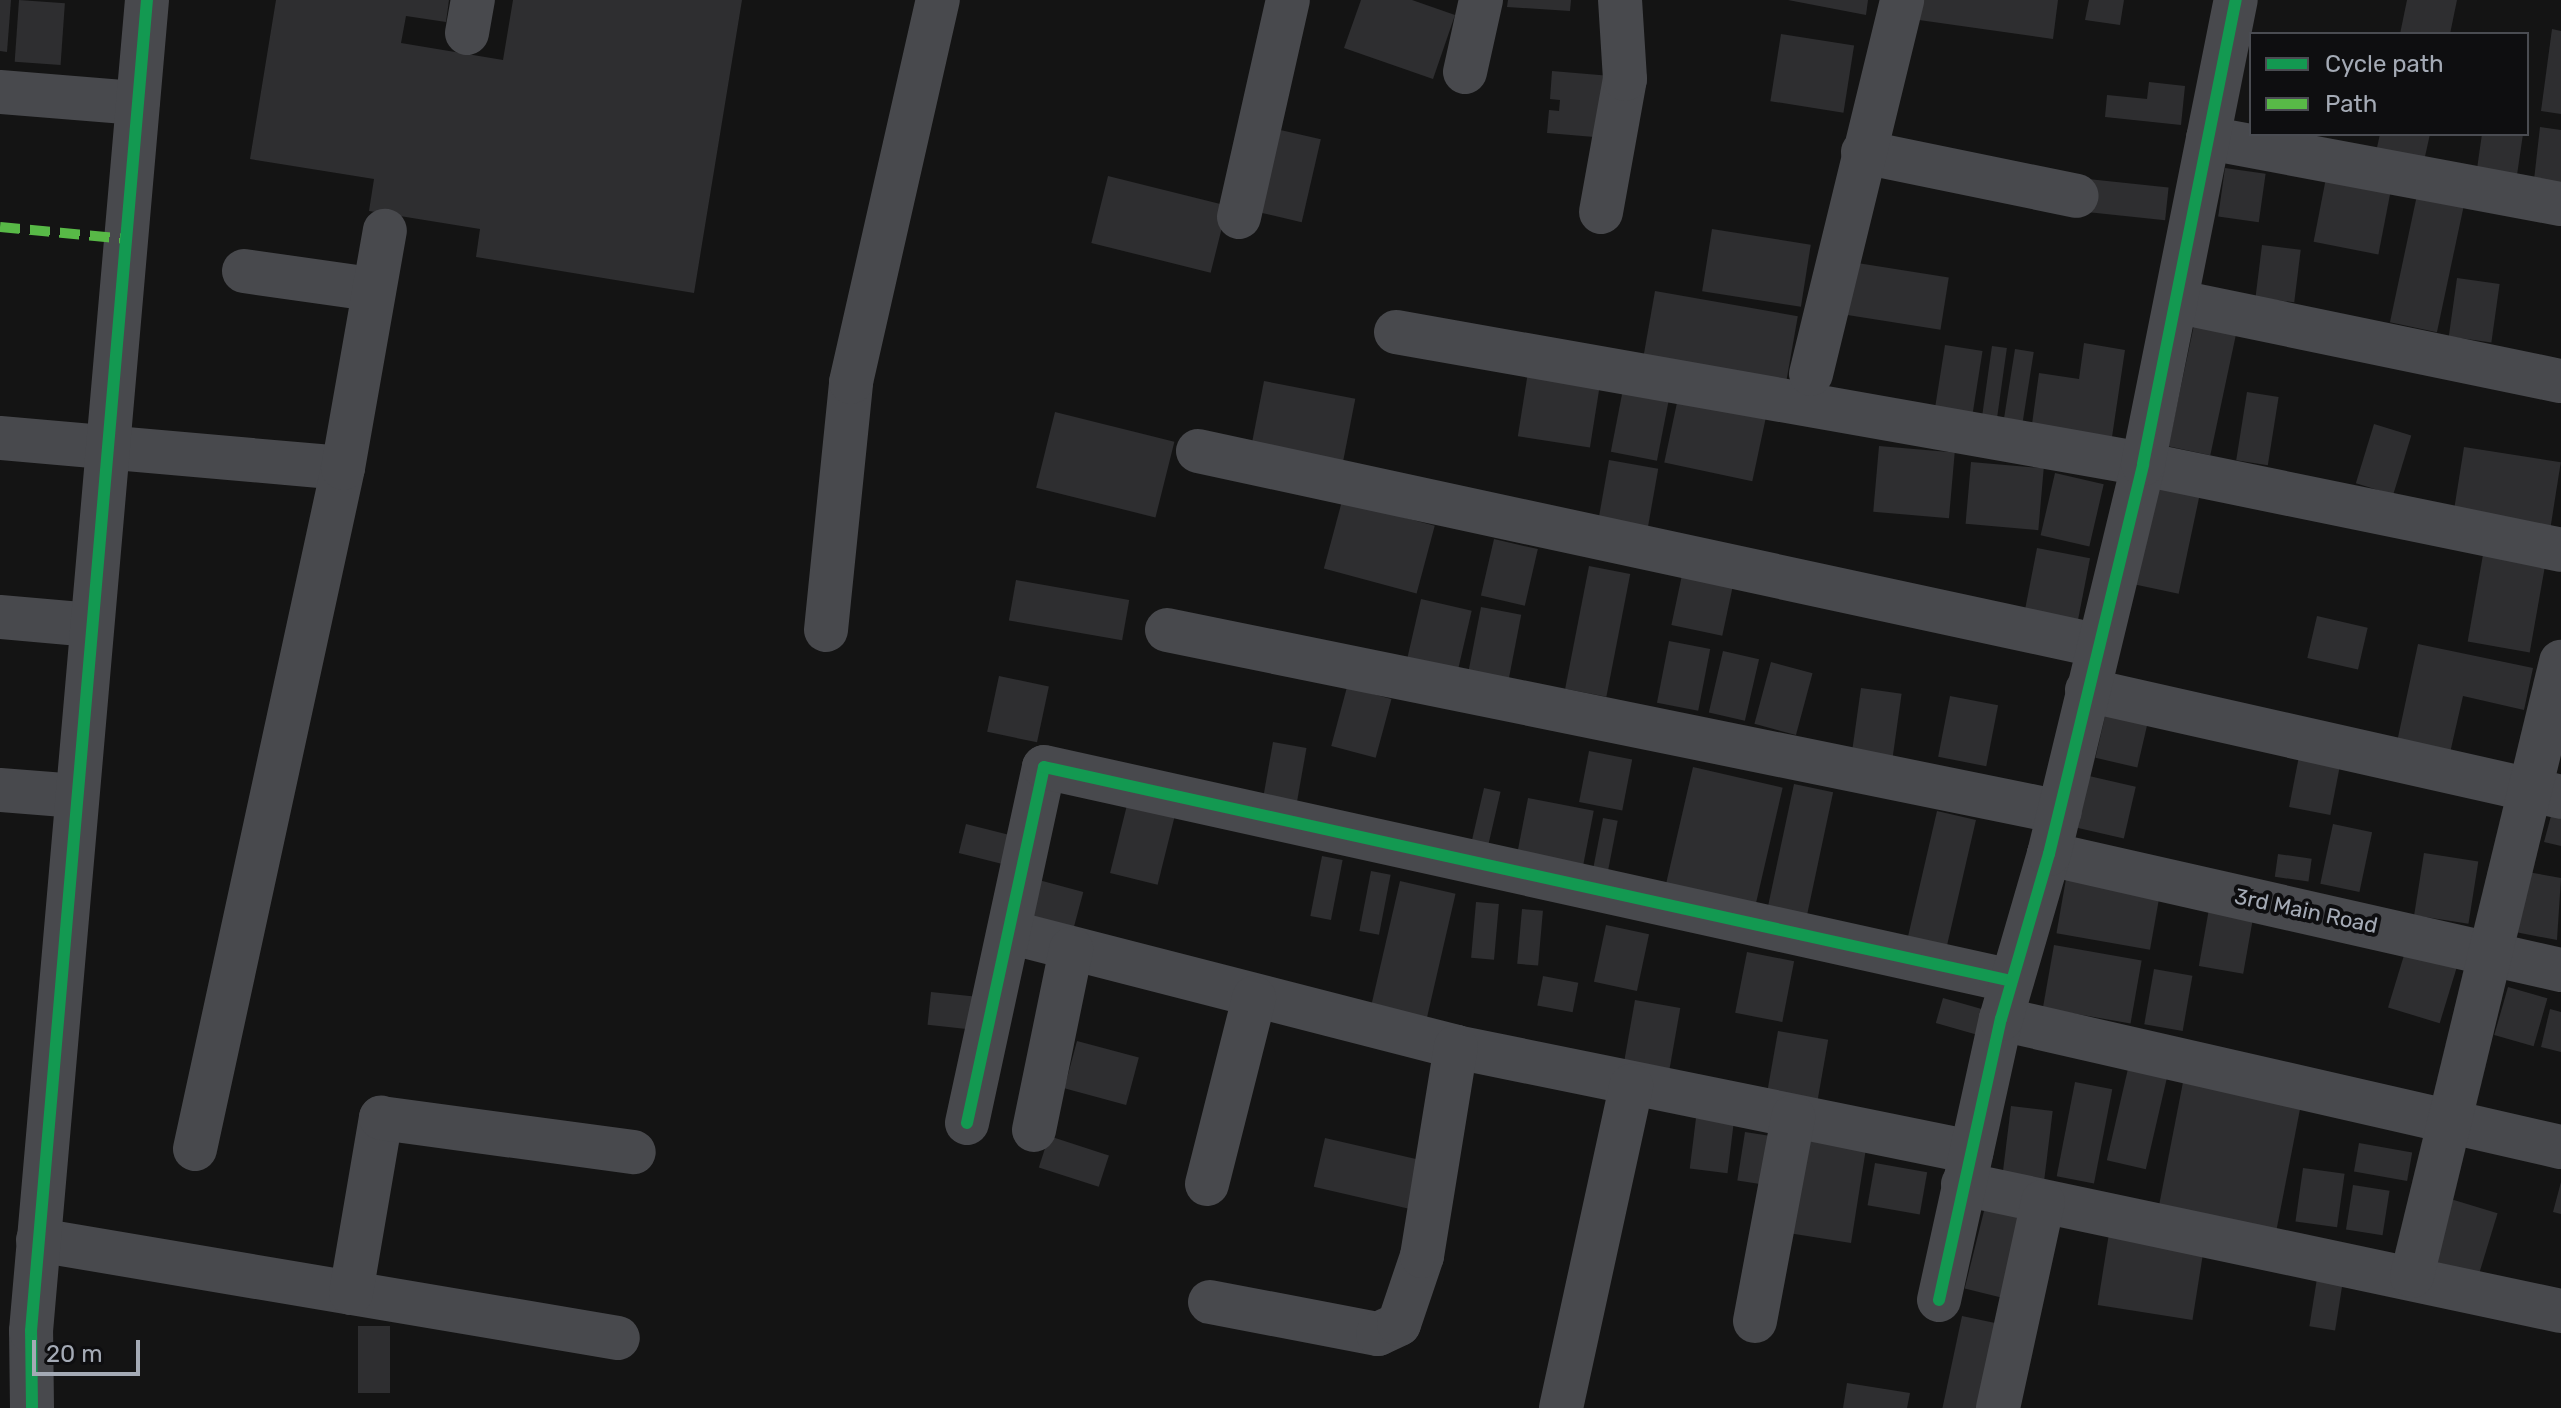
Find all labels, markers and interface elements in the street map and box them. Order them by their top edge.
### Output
legend [2249,32,2529,136]
text: Cycle path [2325,50,2444,78]
text: Path [2325,90,2377,118]
street label: 3rd Main Road [2232,883,2380,939]
scale bar [36,1324,144,1374]
text: 20 m [46,1340,103,1368]

